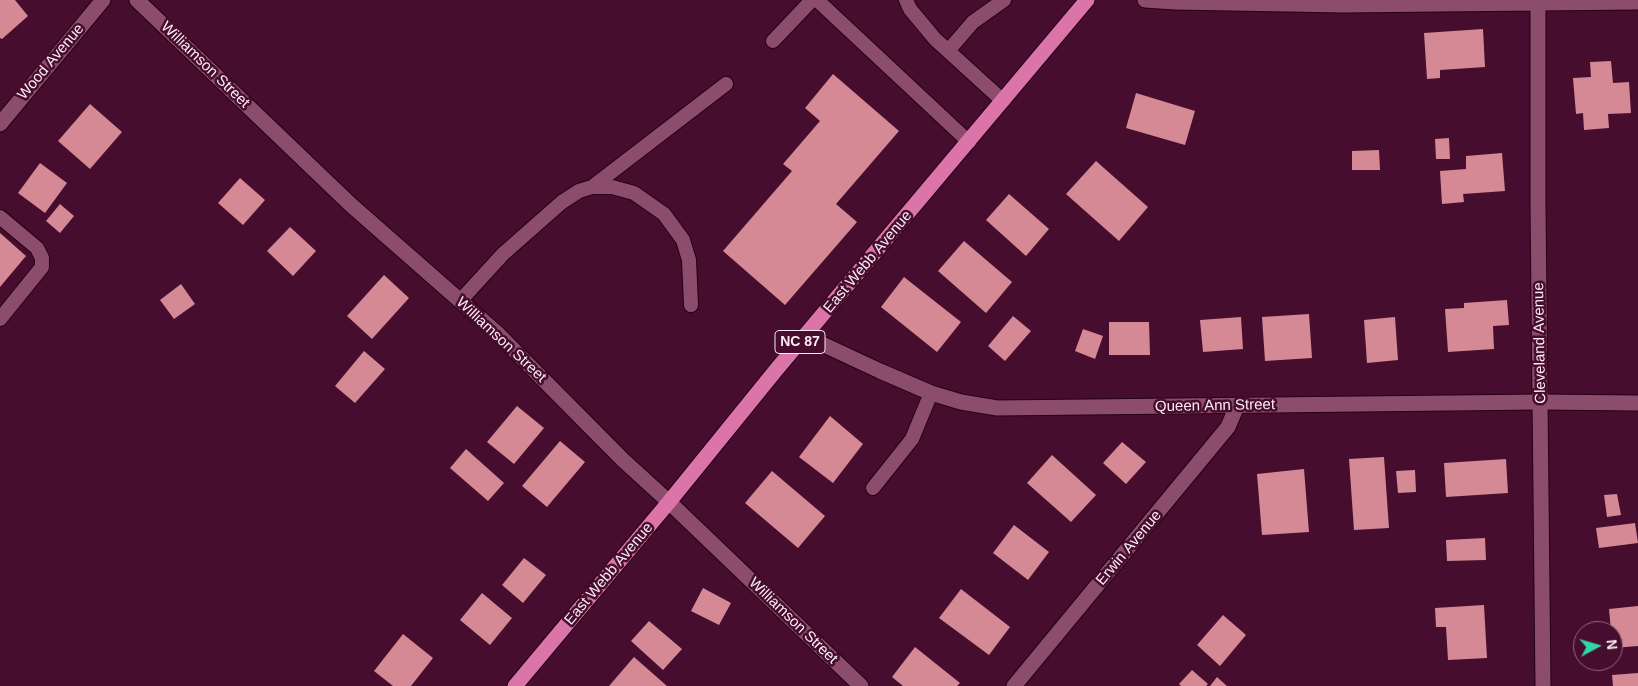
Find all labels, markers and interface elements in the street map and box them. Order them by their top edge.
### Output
street label: Williamson Street [157,18,253,112]
street label: Wood Avenue [14,20,88,104]
street label: East Webb Avenue [820,207,916,317]
street label: Cleveland Avenue [1530,282,1550,404]
street label: Williamson Street [452,294,550,386]
road number: NC 87 [775,331,825,354]
street label: Queen Ann Street [1155,396,1275,416]
street label: Erwin Avenue [1092,507,1166,589]
street label: East Webb Avenue [561,519,657,629]
street label: Williamson Street [745,574,841,668]
north arrow [1573,621,1623,671]
text: N [1603,639,1620,650]

